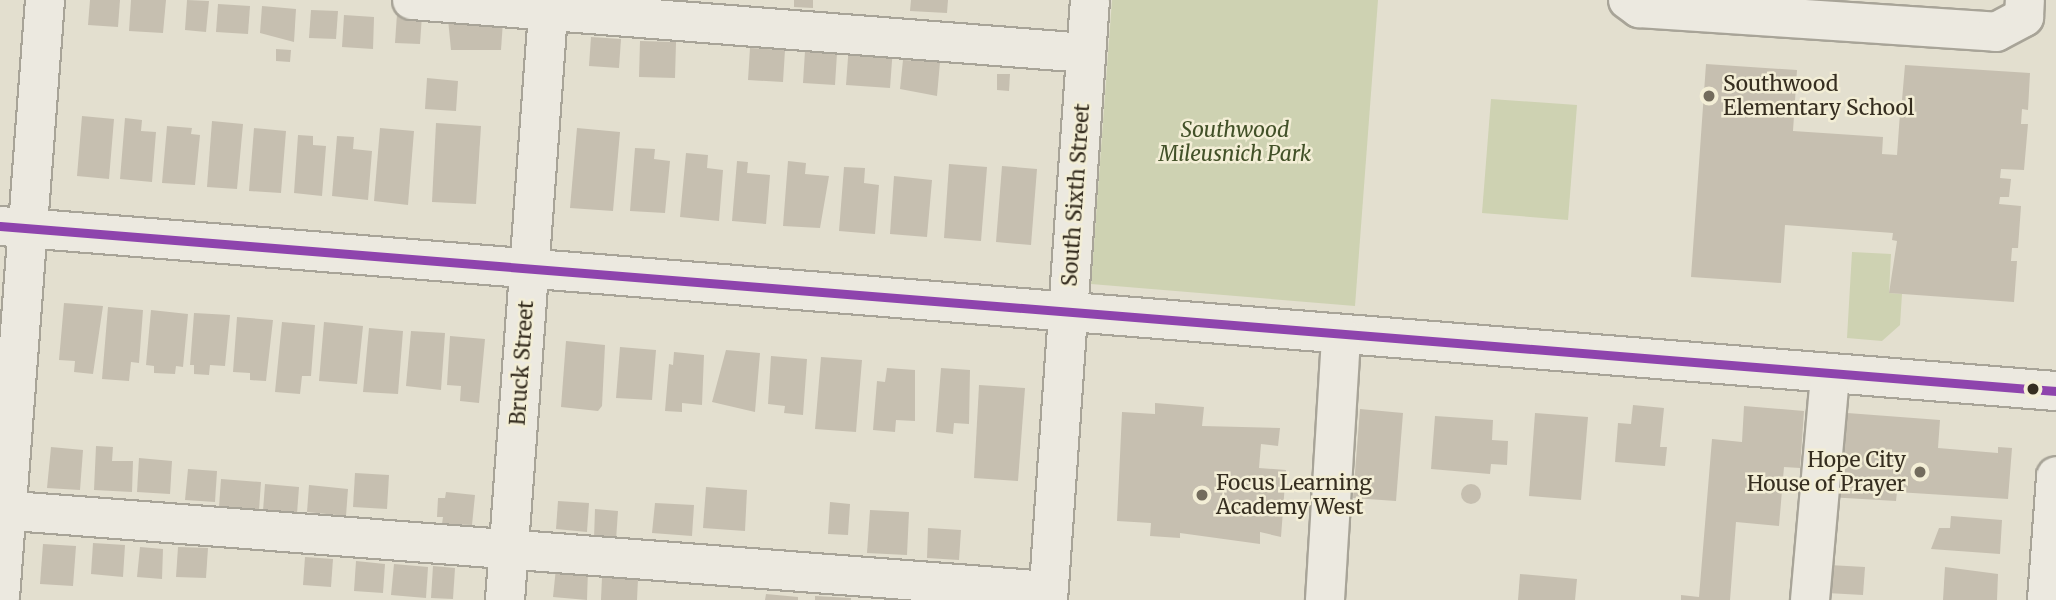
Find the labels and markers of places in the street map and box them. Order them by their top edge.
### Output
place label: Southwood Elementary School [1723,71,1914,121]
marker: Southwood Elementary School [1701,88,1717,104]
unlabelled marker [2026,382,2040,396]
place label: Hope City House of Prayer [1747,447,1906,497]
marker: Hope City House of Prayer [1912,464,1928,480]
place label: Focus Learning Academy West [1216,470,1372,520]
marker: Focus Learning Academy West [1194,487,1210,503]

